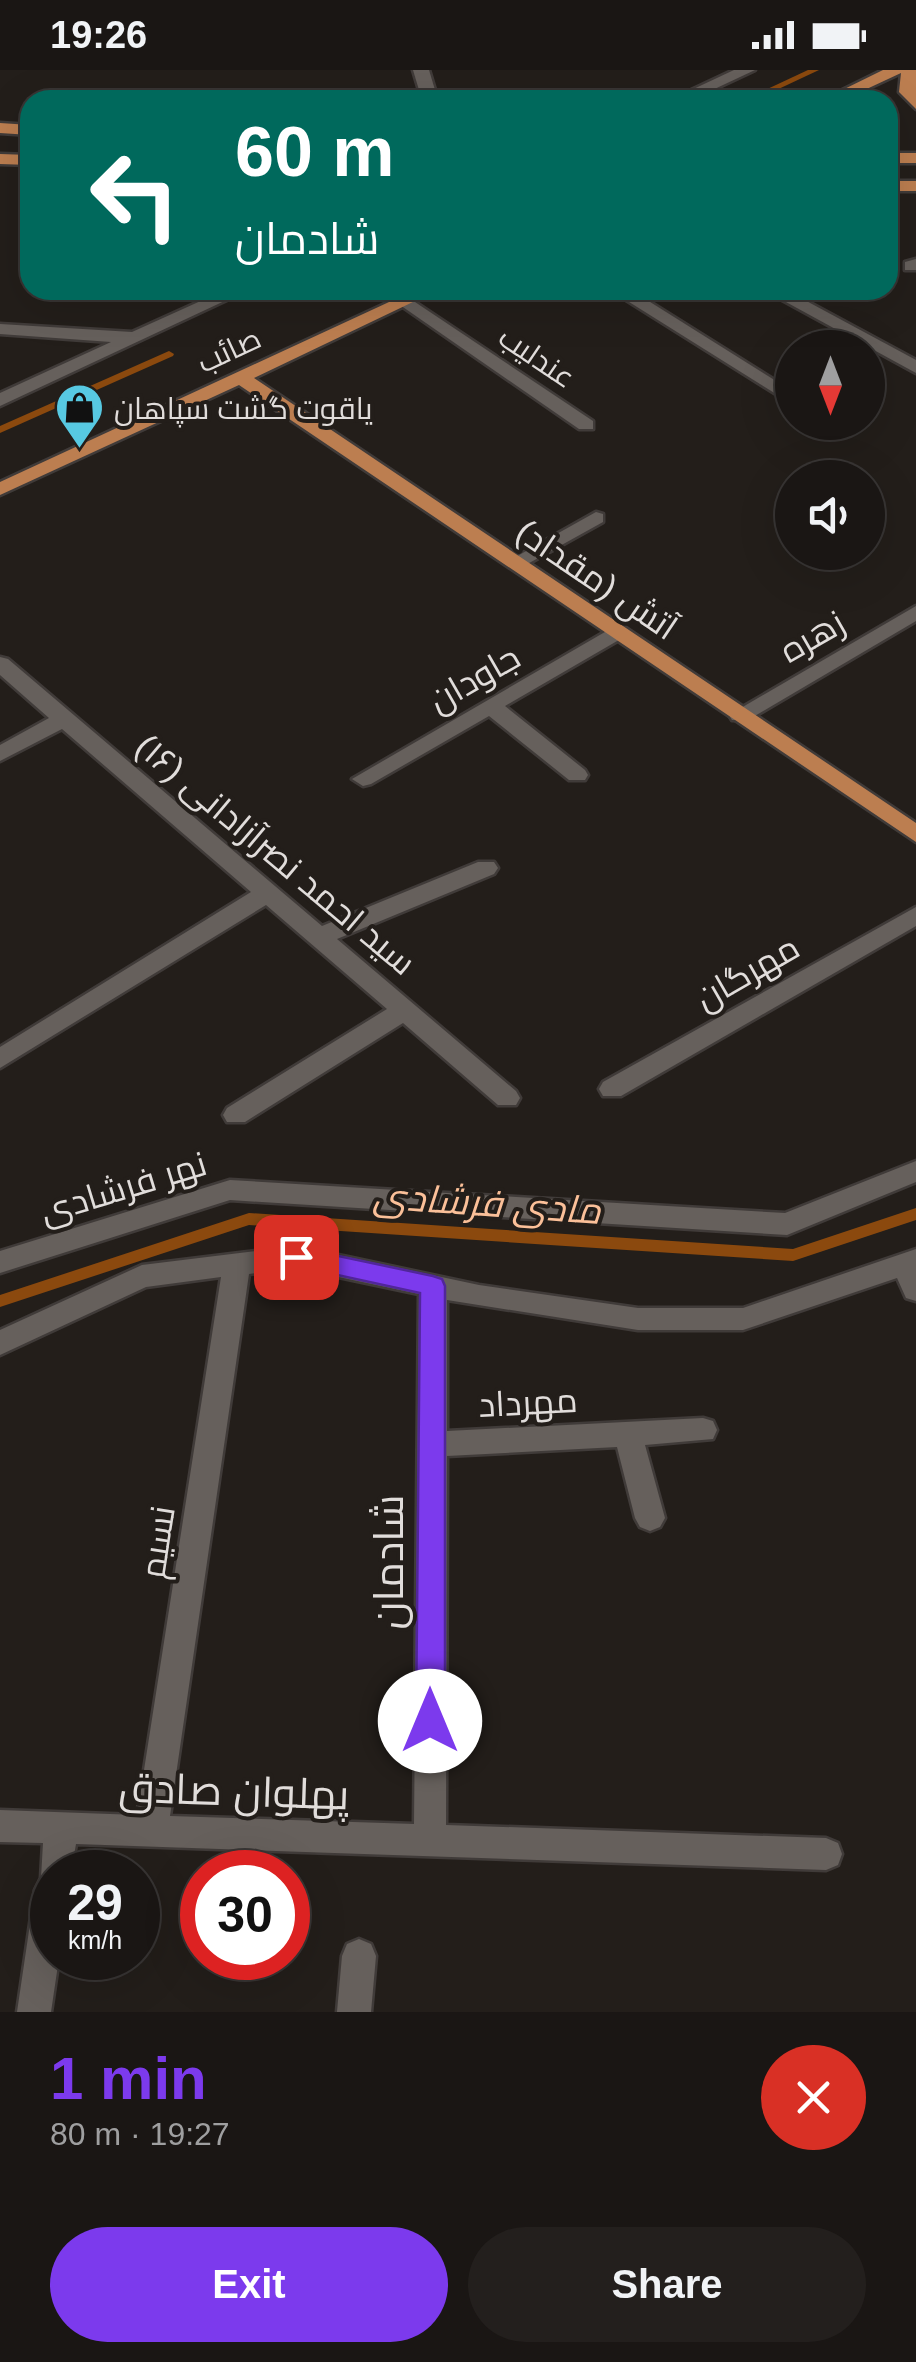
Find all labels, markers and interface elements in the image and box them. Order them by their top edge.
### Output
text: 19:26 [50,14,147,56]
text: 60 m [235,113,395,191]
icon: left [70,130,200,260]
text: شادمان [235,213,379,264]
street label: عندلیب [493,320,581,394]
street label: صائب [192,321,266,379]
north arrow [775,330,885,440]
map controls [775,330,885,570]
shop icon: یاقوت گشت سپاهان [53,382,105,450]
place label: یاقوت گشت سپاهان [114,392,373,428]
button: sound [775,460,885,570]
street label: آتش (مقداد) [508,511,685,649]
street label: زهره [773,602,852,671]
street label: جاودان [422,636,527,721]
street label: سید احمد نصرآزادانی (۱۶) [127,726,423,984]
street label: مهرگان [688,927,807,1019]
street label: نهر فرشادی [35,1143,212,1233]
water label: مادی فرشادی [372,1174,603,1234]
pin [254,1215,339,1300]
icon: arrive [269,1230,324,1285]
street label: مهرداد [477,1380,579,1426]
street label: شادمان [365,1495,413,1629]
street label: نسیم [132,1503,187,1582]
position arrow [378,1669,482,1773]
street label: پهلوان صادق [118,1763,350,1823]
speed limit sign: 30 [180,1850,310,1980]
text: 29 [67,1875,123,1931]
text: km/h [68,1926,122,1954]
text: 1 min [50,2045,207,2112]
button: close [761,2045,866,2150]
text: 80 m · 19:27 [50,2116,230,2152]
button: Exit [50,2227,448,2342]
button: Share [468,2227,866,2342]

